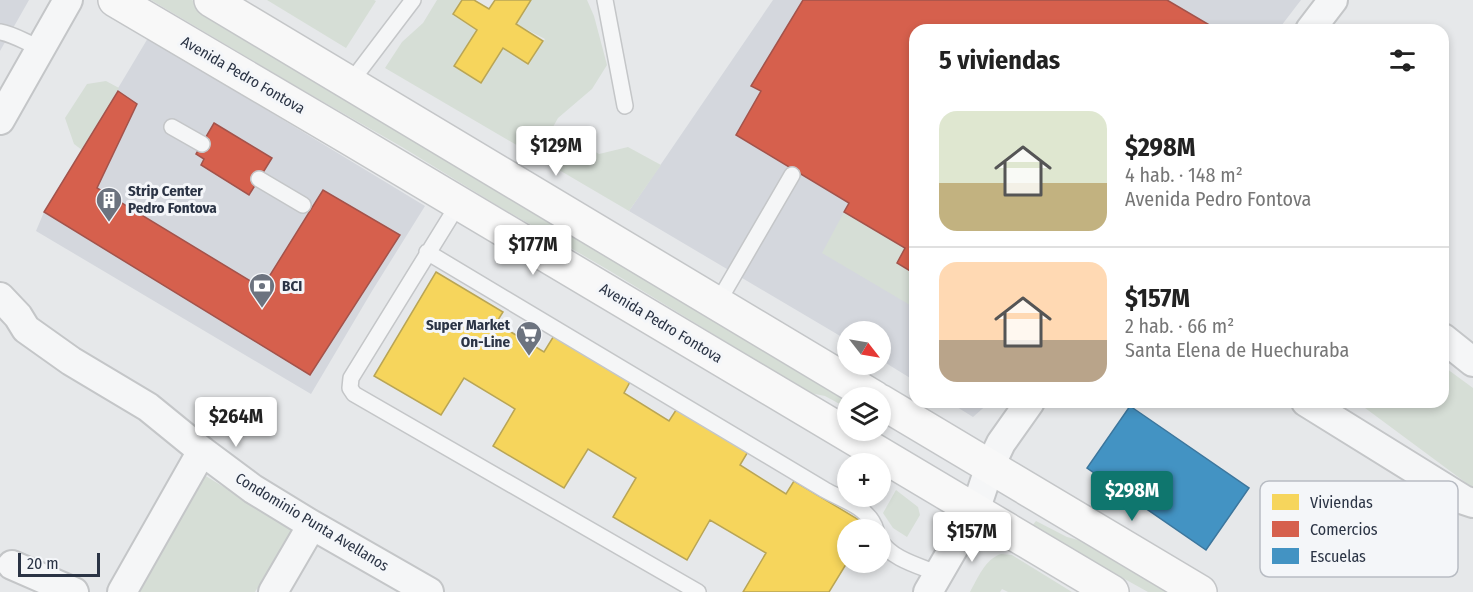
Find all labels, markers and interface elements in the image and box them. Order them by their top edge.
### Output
street label: Avenida Pedro Fontova [178,32,308,118]
icon: filters [1386,44,1419,77]
text: 5 viviendas [939,45,1060,76]
pin: $129M [514,126,598,177]
text: $298M [1125,132,1196,163]
text: $129M [530,133,582,157]
icon: home [987,135,1059,207]
text: 4 hab. · 148 m² [1125,163,1243,187]
place label: Strip Center Pedro Fontova [128,182,217,217]
building icon: Strip Center Pedro Fontova [94,185,124,223]
text: Avenida Pedro Fontova [1125,187,1311,211]
pin: $177M [491,225,575,276]
text: $177M [508,232,558,256]
bank icon: BCI [247,271,277,309]
place label: BCI [282,277,302,295]
street label: Avenida Pedro Fontova [596,279,726,367]
text: $157M [1125,283,1190,314]
icon: home [987,286,1059,358]
text: 2 hab. · 66 m² [1125,314,1234,338]
place label: Super Market On-Line [426,316,511,351]
supermarket icon: Super Market On-Line [514,319,544,357]
north arrow [837,321,891,375]
map controls [837,321,891,573]
text: Santa Elena de Huechuraba [1125,338,1349,362]
button: layers [837,387,891,441]
pin: $264M [194,397,278,448]
text: $264M [209,404,263,428]
button: + [837,453,891,507]
street label: Condominio Punta Avellanos [232,469,392,575]
pin: $298M [1090,471,1174,522]
text: $298M [1105,478,1159,502]
legend [1260,481,1458,577]
text: Viviendas [1310,493,1373,512]
pin: $157M [930,512,1014,563]
button: − [837,519,891,573]
text: $157M [947,519,997,543]
text: Comercios [1310,520,1378,539]
text: Escuelas [1310,547,1366,566]
scale bar [18,550,100,578]
text: 20 m [27,554,58,573]

